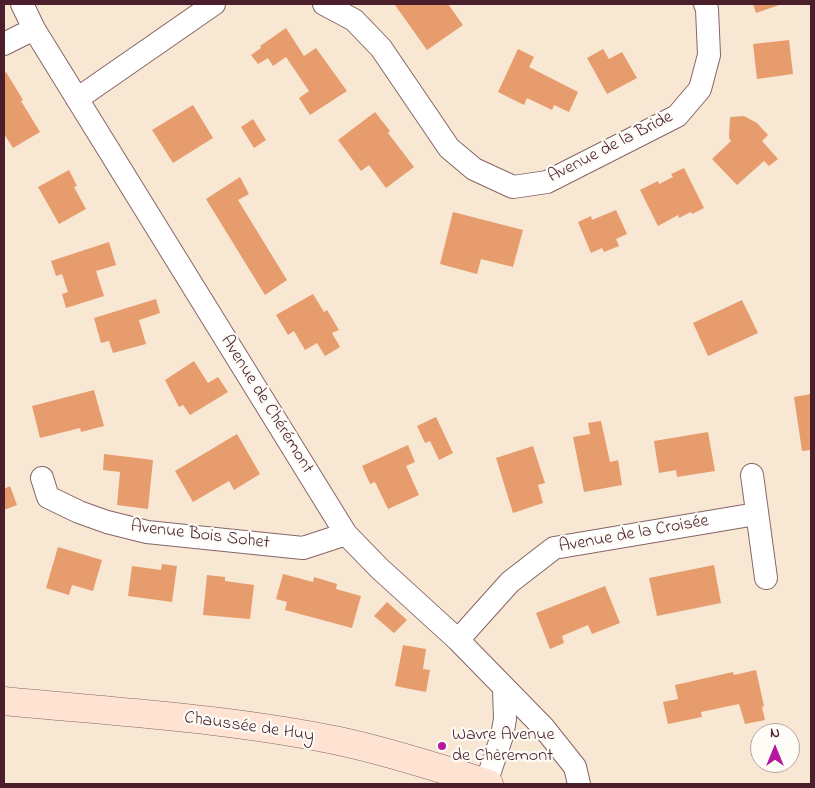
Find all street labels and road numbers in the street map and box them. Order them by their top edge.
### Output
street label: Avenue de la Bride [545,107,677,189]
street label: Avenue de Chérémont [215,332,317,478]
street label: Avenue de la Croisée [557,511,711,559]
street label: Avenue Bois Sohet [129,517,271,555]
street label: Chaussée de Huy [183,708,315,748]

